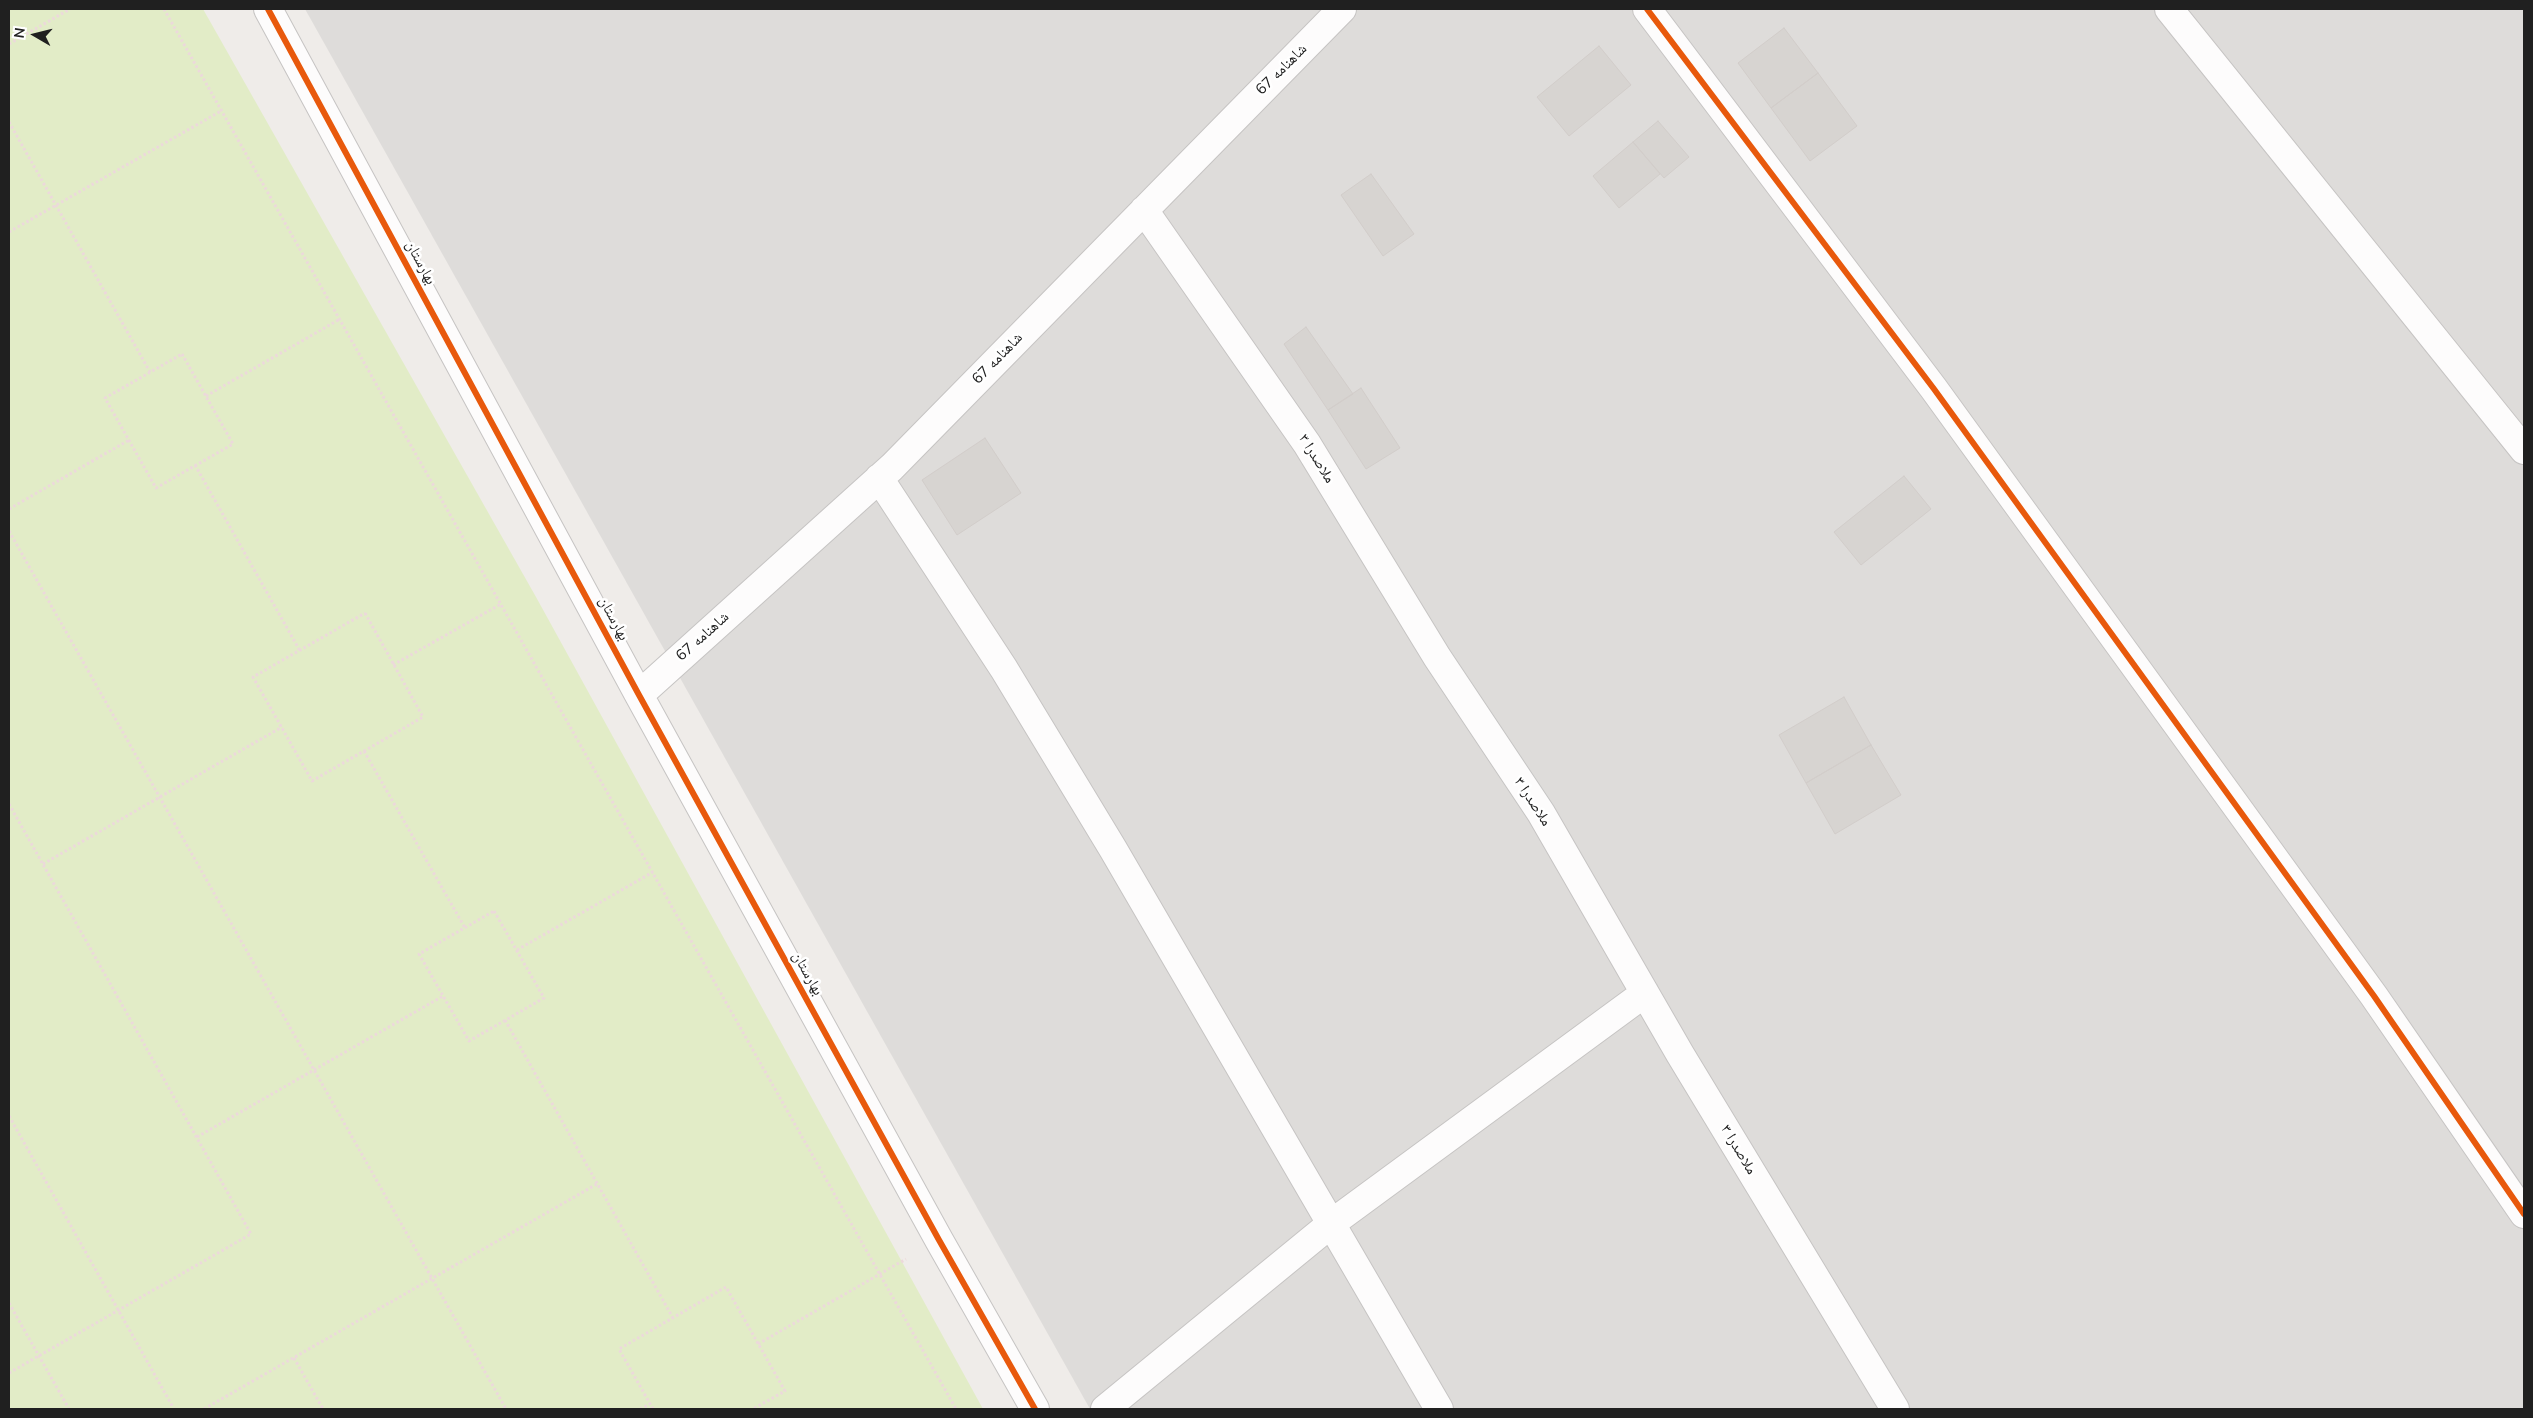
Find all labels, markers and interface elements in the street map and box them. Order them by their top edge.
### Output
north arrow [10,10,60,60]
text: N [10,26,30,39]
street label: شاهنامه 67 [1253,41,1311,99]
street label: بهارستان [401,238,439,288]
street label: شاهنامه 67 [969,329,1027,389]
street label: ملاصدرا ۳ [1294,431,1338,487]
street label: بهارستان [594,594,632,644]
street label: شاهنامه 67 [673,609,733,665]
street label: ملاصدرا ۳ [1510,774,1554,830]
street label: بهارستان [788,949,826,999]
street label: ملاصدرا ۳ [1716,1122,1760,1178]

